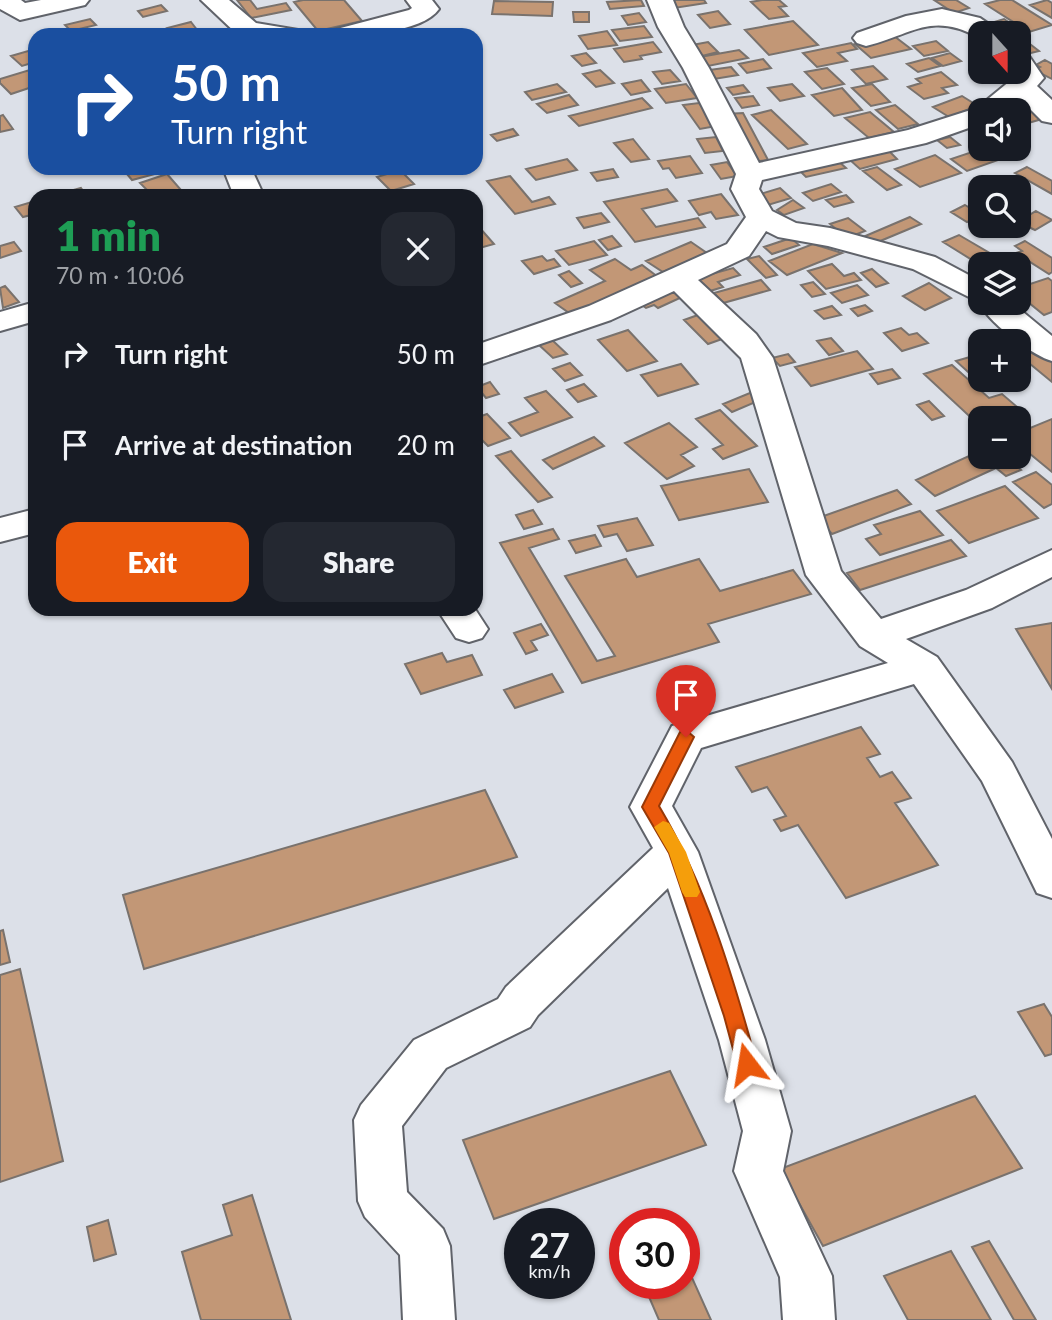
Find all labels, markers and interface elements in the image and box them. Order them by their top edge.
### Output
north arrow [968,21,1031,84]
map controls [968,21,1031,469]
text: 50 m [171,53,281,111]
icon: right [56,56,147,147]
button: sound [968,98,1031,161]
text: Turn right [171,112,307,151]
button: search [968,175,1031,238]
text: 1 min [56,210,161,260]
button: close [381,212,455,286]
button: layers [968,252,1031,315]
text: 70 m · 10:06 [56,261,184,289]
button: + [968,329,1031,392]
icon: right [56,335,94,373]
text: Turn right [115,338,228,370]
text: 50 m [397,338,455,370]
button: − [968,406,1031,469]
icon: arrive [56,426,94,464]
text: Arrive at destination [115,429,352,461]
text: 20 m [397,429,455,461]
button: Exit [56,522,249,602]
button: Share [263,522,455,602]
pin [656,665,716,737]
icon: arrive [667,676,705,714]
position arrow [710,1027,784,1101]
speed limit sign: 30 [609,1208,700,1299]
text: 27 [529,1223,570,1265]
text: km/h [528,1260,571,1282]

